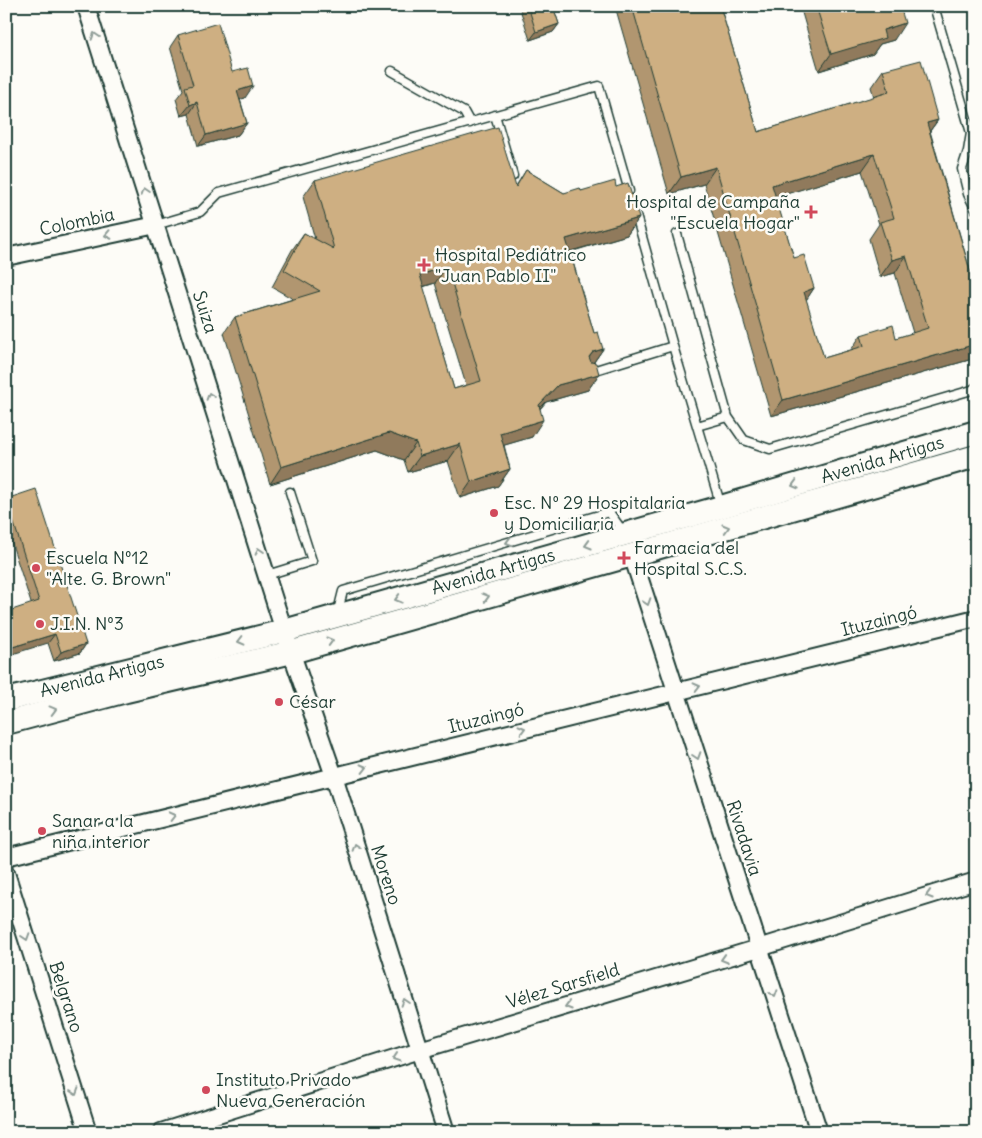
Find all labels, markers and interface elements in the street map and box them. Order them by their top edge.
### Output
one-way arrow [91,33,101,41]
one-way arrow [141,187,151,196]
place label: Hospital de Campaña "Escuela Hogar" [626,190,800,234]
street label: Colombia [37,202,116,241]
marker: Hospital de Campaña "Escuela Hogar" [804,205,818,219]
one-way arrow [104,230,113,240]
place label: Hospital Pediátrico "Juan Pablo II" [435,243,586,287]
marker: Hospital Pediátrico "Juan Pablo II" [417,258,431,272]
street label: Suiza [188,288,223,336]
one-way arrow [206,392,216,400]
street label: Avenida Artigas [818,430,947,488]
one-way arrow [791,480,799,490]
place label: Esc. Nº 29 Hospitalaria y Domiciliaria [504,491,685,535]
marker: Esc. Nº 29 Hospitalaria y Domiciliaria [488,507,500,519]
one-way arrow [722,523,730,533]
one-way arrow [504,536,513,547]
place label: Farmacia del Hospital S.C.S. [634,536,747,580]
one-way arrow [584,539,593,549]
street label: Avenida Artigas [429,543,557,600]
place label: Escuela Nº12 "Alte. G. Brown" [46,546,171,590]
one-way arrow [255,547,265,555]
marker: Farmacia del Hospital S.C.S. [618,552,630,564]
marker: Escuela Nº12 "Alte. G. Brown" [30,562,42,574]
one-way arrow [482,592,490,602]
one-way arrow [394,593,403,603]
one-way arrow [642,597,652,605]
street label: Ituzaingó [839,600,919,641]
place label: J.I.N. Nº3 [50,612,124,635]
marker: J.I.N. Nº3 [34,618,46,630]
one-way arrow [238,636,246,646]
one-way arrow [325,636,333,646]
street label: Avenida Artigas [38,649,166,702]
one-way arrow [692,682,700,692]
place label: César [289,690,337,713]
marker: César [273,696,285,708]
street label: Ituzaingó [446,697,526,738]
one-way arrow [49,706,57,716]
one-way arrow [517,724,526,735]
one-way arrow [692,752,702,760]
one-way arrow [360,763,369,774]
street label: Rivadavia [721,797,768,879]
place label: Sanar a la niña interior [52,809,151,853]
one-way arrow [168,811,177,822]
marker: Sanar a la niña interior [36,825,48,837]
street label: Moreno [366,842,407,908]
one-way arrow [352,843,362,852]
one-way arrow [926,890,934,900]
one-way arrow [21,932,31,940]
one-way arrow [720,953,728,963]
street label: Vélez Sarsfield [504,957,623,1014]
street label: Belgrano [44,958,89,1035]
one-way arrow [768,990,778,998]
one-way arrow [401,998,411,1007]
one-way arrow [565,1000,573,1010]
one-way arrow [392,1052,400,1062]
place label: Instituto Privado Nueva Generación [216,1068,366,1112]
marker: Instituto Privado Nueva Generación [200,1084,212,1096]
one-way arrow [70,1087,80,1095]

